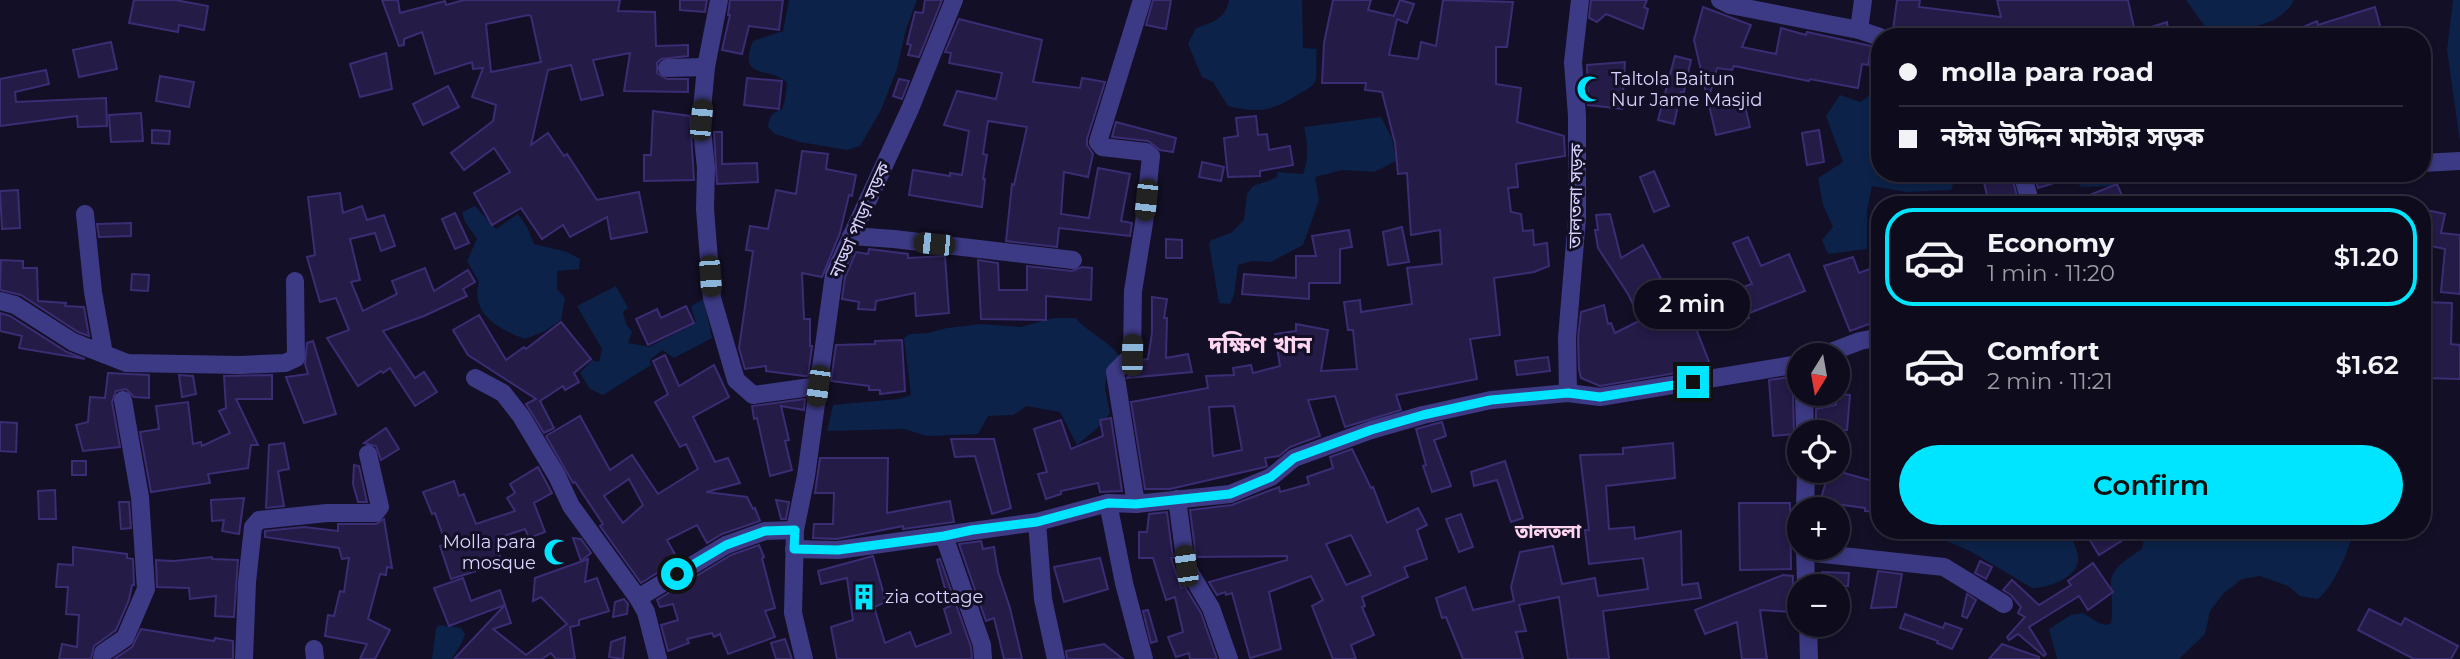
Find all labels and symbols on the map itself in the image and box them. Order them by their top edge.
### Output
place label: Taltola Baitun Nur Jame Masjid [1611,68,1763,111]
mosque icon: Taltola Baitun Nur Jame Masjid [1575,74,1605,104]
car [689,98,714,142]
street label: তালতলা সড়ক [1564,143,1588,249]
street label: নাড্ডা পাড়া সড়ক [824,159,895,282]
car [1134,178,1159,222]
car [913,231,956,257]
car [699,254,722,298]
callout: 2 min [1635,280,1751,330]
district label: দক্ষিণ খান [1207,330,1313,359]
car [1122,334,1143,376]
north arrow [1787,343,1850,406]
car [805,364,832,408]
route end [1677,366,1709,398]
district label: তালতলা [1514,520,1582,543]
place label: Molla para mosque [443,531,536,574]
mosque icon: Molla para mosque [542,537,572,567]
car [1173,544,1200,588]
route start [661,558,693,590]
building icon: zia cottage [849,582,879,612]
place label: zia cottage [885,586,984,608]

